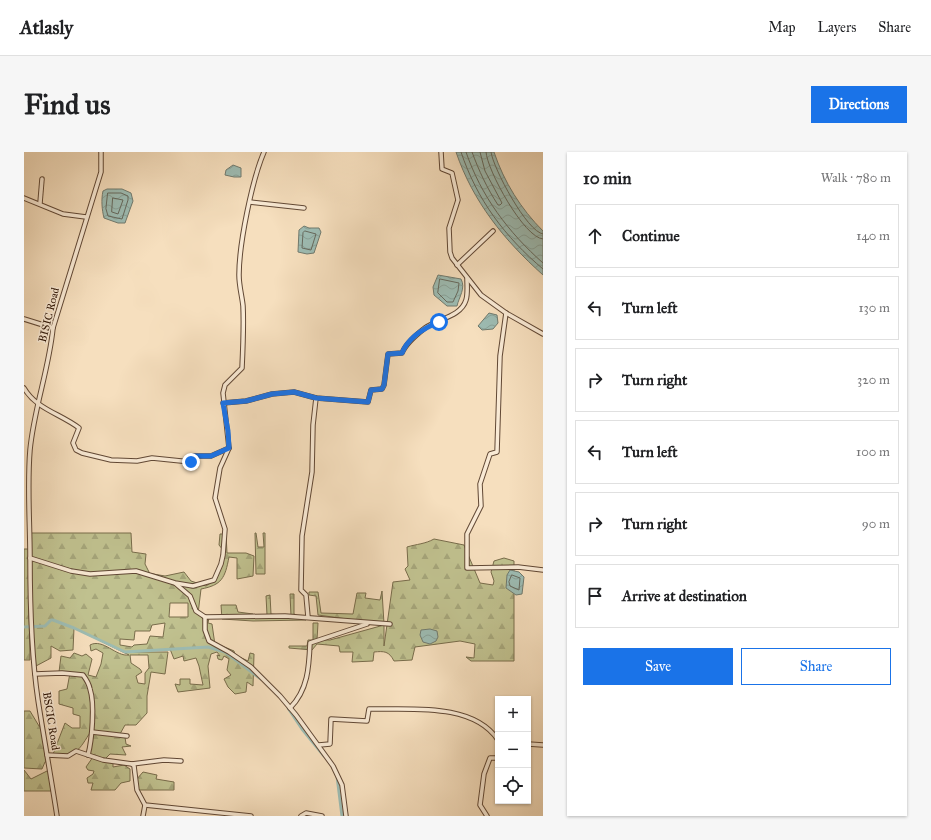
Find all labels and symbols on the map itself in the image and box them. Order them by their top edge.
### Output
street label: BISIC Road [36,286,62,344]
route start [430,313,448,331]
route end [182,453,200,471]
street label: BSCIC Road [40,691,62,752]

